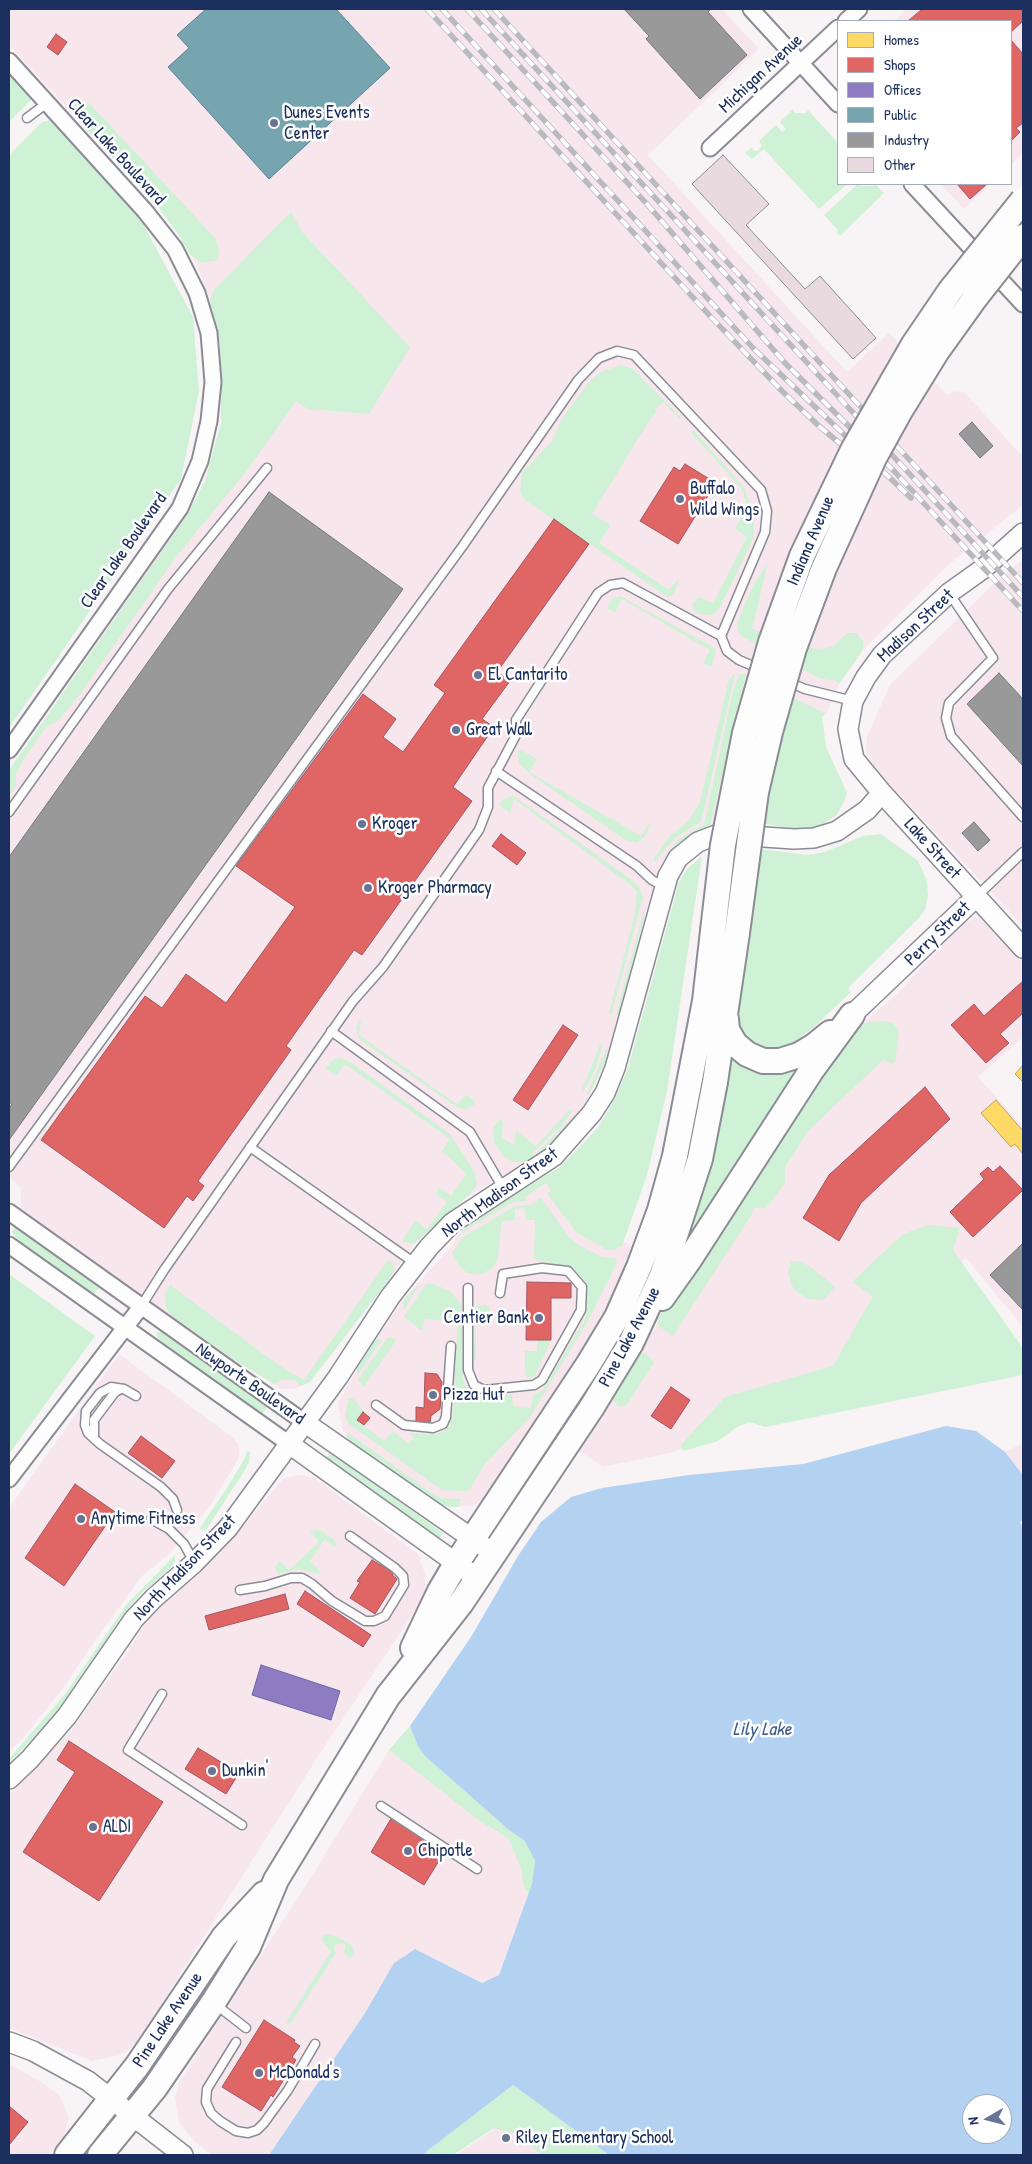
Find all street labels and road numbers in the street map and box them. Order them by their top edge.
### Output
street label: Michigan Avenue [715,30,807,118]
street label: Clear Lake Boulevard [62,94,170,210]
street label: Clear Lake Boulevard [76,489,172,613]
street label: Indiana Avenue [782,493,840,589]
street label: Madison Street [873,585,959,667]
street label: Lake Street [899,814,965,884]
street label: Perry Street [901,897,975,971]
street label: North Madison Street [437,1143,563,1243]
street label: Pine Lake Avenue [595,1283,665,1391]
street label: Newporte Boulevard [191,1338,309,1430]
street label: North Madison Street [129,1511,241,1625]
street label: Pine Lake Avenue [128,1968,208,2072]

